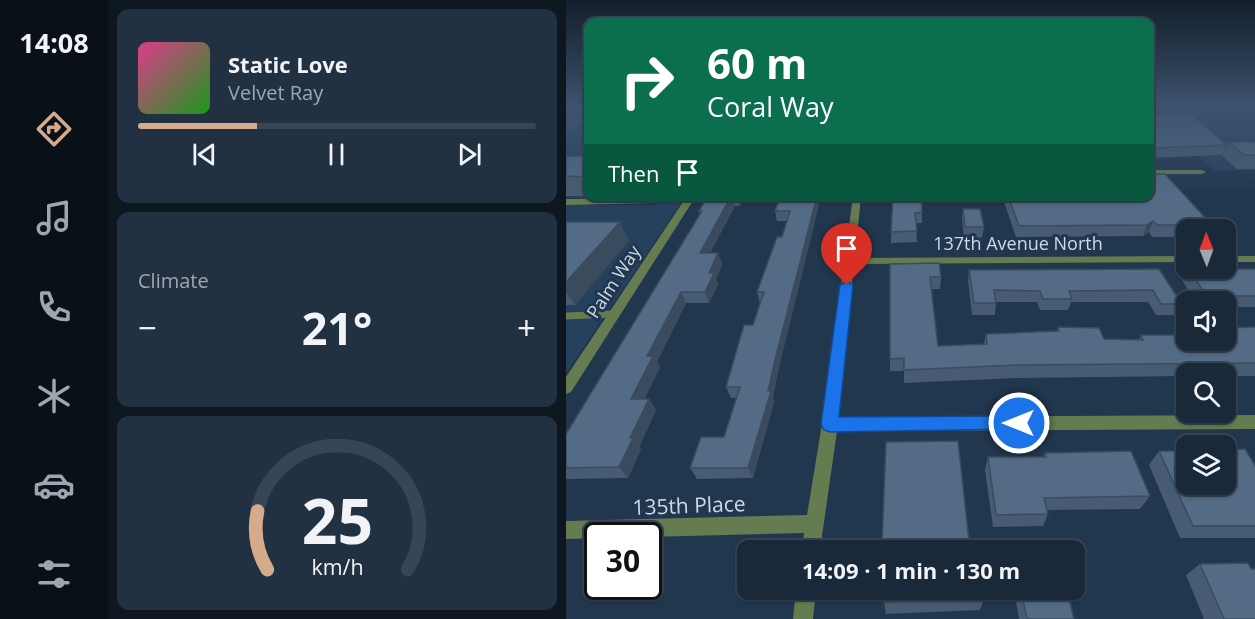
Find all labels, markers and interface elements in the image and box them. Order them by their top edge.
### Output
text: 14:08 [19,24,89,61]
text: 60 m [707,34,807,91]
icon: right [608,42,686,120]
text: Static Love [228,49,348,79]
text: Velvet Ray [228,79,323,106]
text: Coral Way [707,88,834,125]
icon: directions [33,108,75,150]
icon: previous [188,138,221,171]
icon: pause [320,138,353,171]
icon: next [453,138,486,171]
icon: arrive [671,156,704,189]
text: Then [608,158,659,188]
icon: music [33,197,75,239]
north arrow [1176,219,1236,279]
map controls [1176,219,1236,495]
pin [821,223,872,285]
street label: 137th Avenue North [933,231,1103,255]
icon: arrive [830,232,863,265]
street label: Palm Way [581,240,646,323]
text: Climate [138,267,209,294]
icon: phone [33,286,75,328]
button: sound [1176,291,1236,351]
text: 21° [302,297,372,358]
text: − [138,305,157,350]
text: + [517,305,536,350]
button: search [1176,363,1236,423]
icon: climate [33,375,75,417]
position arrow [987,391,1051,455]
button: layers [1176,435,1236,495]
icon: car [33,464,75,506]
text: 25 [301,477,373,562]
street label: 135th Place [632,489,746,521]
speed limit sign: 30 [584,522,662,600]
text: km/h [311,552,363,581]
icon: filters [33,553,75,595]
text: 14:09 · 1 min · 130 m [802,555,1020,585]

